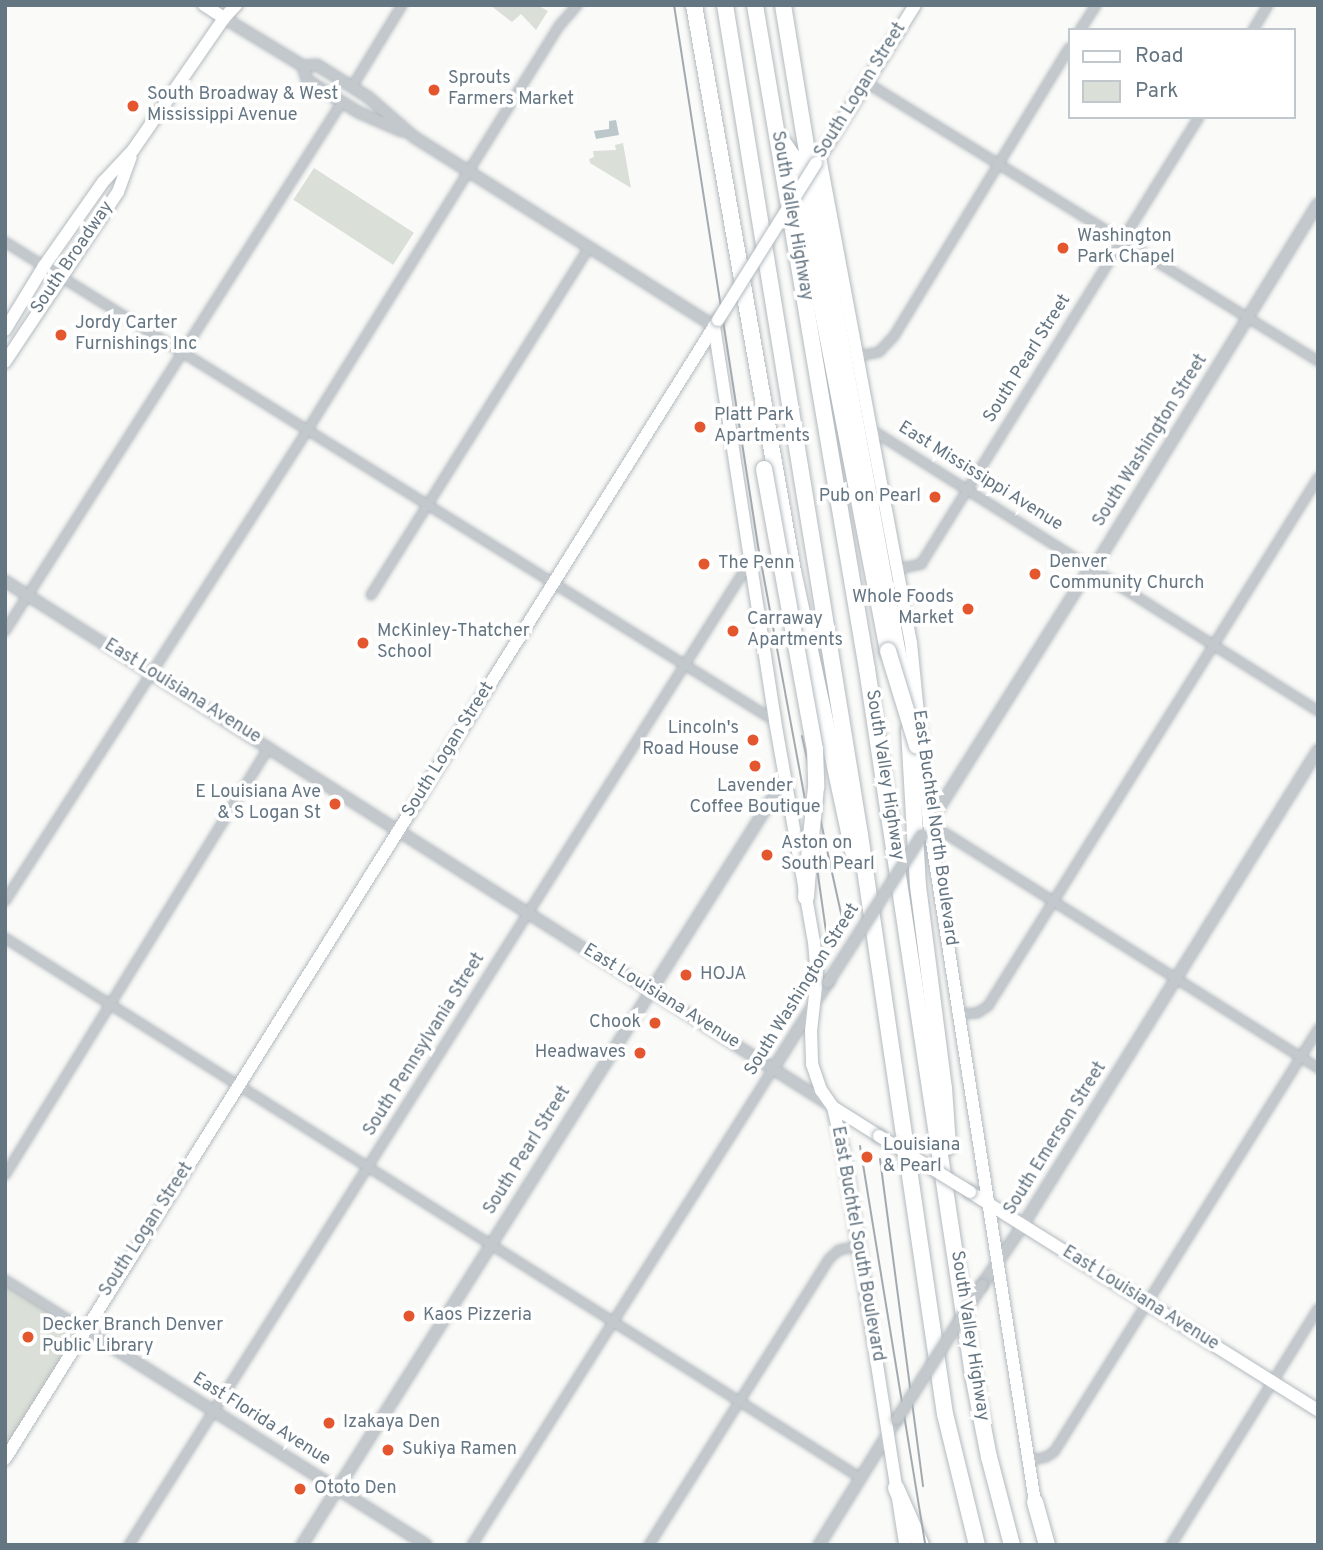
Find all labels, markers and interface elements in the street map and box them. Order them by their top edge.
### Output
street label: South Logan Street [811,19,911,163]
legend [1068,28,1295,119]
text: Road [1135,43,1184,70]
place label: Sprouts Farmers Market [448,69,574,112]
text: Park [1135,78,1178,105]
marker: Sprouts Farmers Market [426,82,442,98]
place label: South Broadway & West Mississippi Avenue [147,85,339,128]
marker: South Broadway & West Mississippi Avenue [125,98,141,114]
street label: South Valley Highway [765,129,817,303]
street label: South Broadway [27,197,119,319]
place label: Washington Park Chapel [1077,227,1175,270]
marker: Washington Park Chapel [1055,240,1071,256]
street label: South Pearl Street [980,291,1076,427]
place label: Jordy Carter Furnishings Inc [75,314,197,356]
marker: Jordy Carter Furnishings Inc [53,327,69,343]
street label: South Washington Street [1089,351,1213,531]
place label: Platt Park Apartments [714,406,810,448]
street label: East Mississippi Avenue [893,417,1067,537]
marker: Platt Park Apartments [692,419,708,435]
place label: Pub on Pearl [819,486,921,508]
marker: Pub on Pearl [927,489,943,505]
place label: The Penn [718,553,795,575]
place label: Denver Community Church [1049,553,1204,596]
marker: The Penn [696,556,712,572]
marker: Denver Community Church [1027,566,1043,582]
place label: Whole Foods Market [852,588,954,630]
marker: Whole Foods Market [960,601,976,617]
place label: Carraway Apartments [747,610,843,652]
place label: McKinley-Thatcher School [377,622,530,664]
marker: Carraway Apartments [725,623,741,639]
street label: East Louisiana Avenue [99,635,265,749]
marker: McKinley-Thatcher School [355,635,371,651]
street label: South Logan Street [399,678,499,822]
street label: South Valley Highway [860,688,908,862]
street label: East Buchtel North Boulevard [907,709,961,947]
place label: Lincoln's Road House [642,719,739,762]
marker: Lincoln's Road House [745,732,761,748]
marker: Lavender Coffee Boutique [747,758,763,774]
place label: Lavender Coffee Boutique [690,777,820,820]
place label: E Louisiana Ave & S Logan St [194,783,321,826]
marker: E Louisiana Ave & S Logan St [327,796,343,812]
place label: Aston on South Pearl [781,834,875,876]
marker: Aston on South Pearl [759,847,775,863]
street label: South Washington Street [741,900,865,1080]
street label: East Louisiana Avenue [578,940,744,1054]
street label: South Pennsylvania Street [360,949,490,1141]
place label: HOJA [700,964,747,986]
marker: HOJA [678,967,694,983]
place label: Chook [589,1012,641,1034]
marker: Chook [647,1015,663,1031]
place label: Headwaves [535,1042,626,1064]
marker: Headwaves [632,1045,648,1061]
street label: South Emerson Street [1000,1058,1112,1220]
street label: South Pearl Street [480,1083,576,1219]
street label: East Buchtel South Boulevard [826,1125,888,1363]
place label: Louisiana & Pearl [883,1136,960,1178]
marker: Louisiana & Pearl [857,1147,877,1167]
street label: South Logan Street [96,1159,198,1301]
street label: East Louisiana Avenue [1057,1242,1223,1356]
street label: South Valley Highway [945,1249,993,1423]
place label: Kaos Pizzeria [423,1305,532,1327]
marker: Kaos Pizzeria [401,1308,417,1324]
place label: Decker Branch Denver Public Library [42,1316,223,1358]
marker: Decker Branch Denver Public Library [20,1329,36,1345]
street label: East Florida Avenue [188,1369,334,1471]
place label: Izakaya Den [343,1412,440,1434]
marker: Izakaya Den [321,1415,337,1431]
place label: Sukiya Ramen [402,1439,517,1461]
marker: Sukiya Ramen [380,1442,396,1458]
place label: Ototo Den [314,1478,397,1500]
marker: Ototo Den [292,1481,308,1497]

